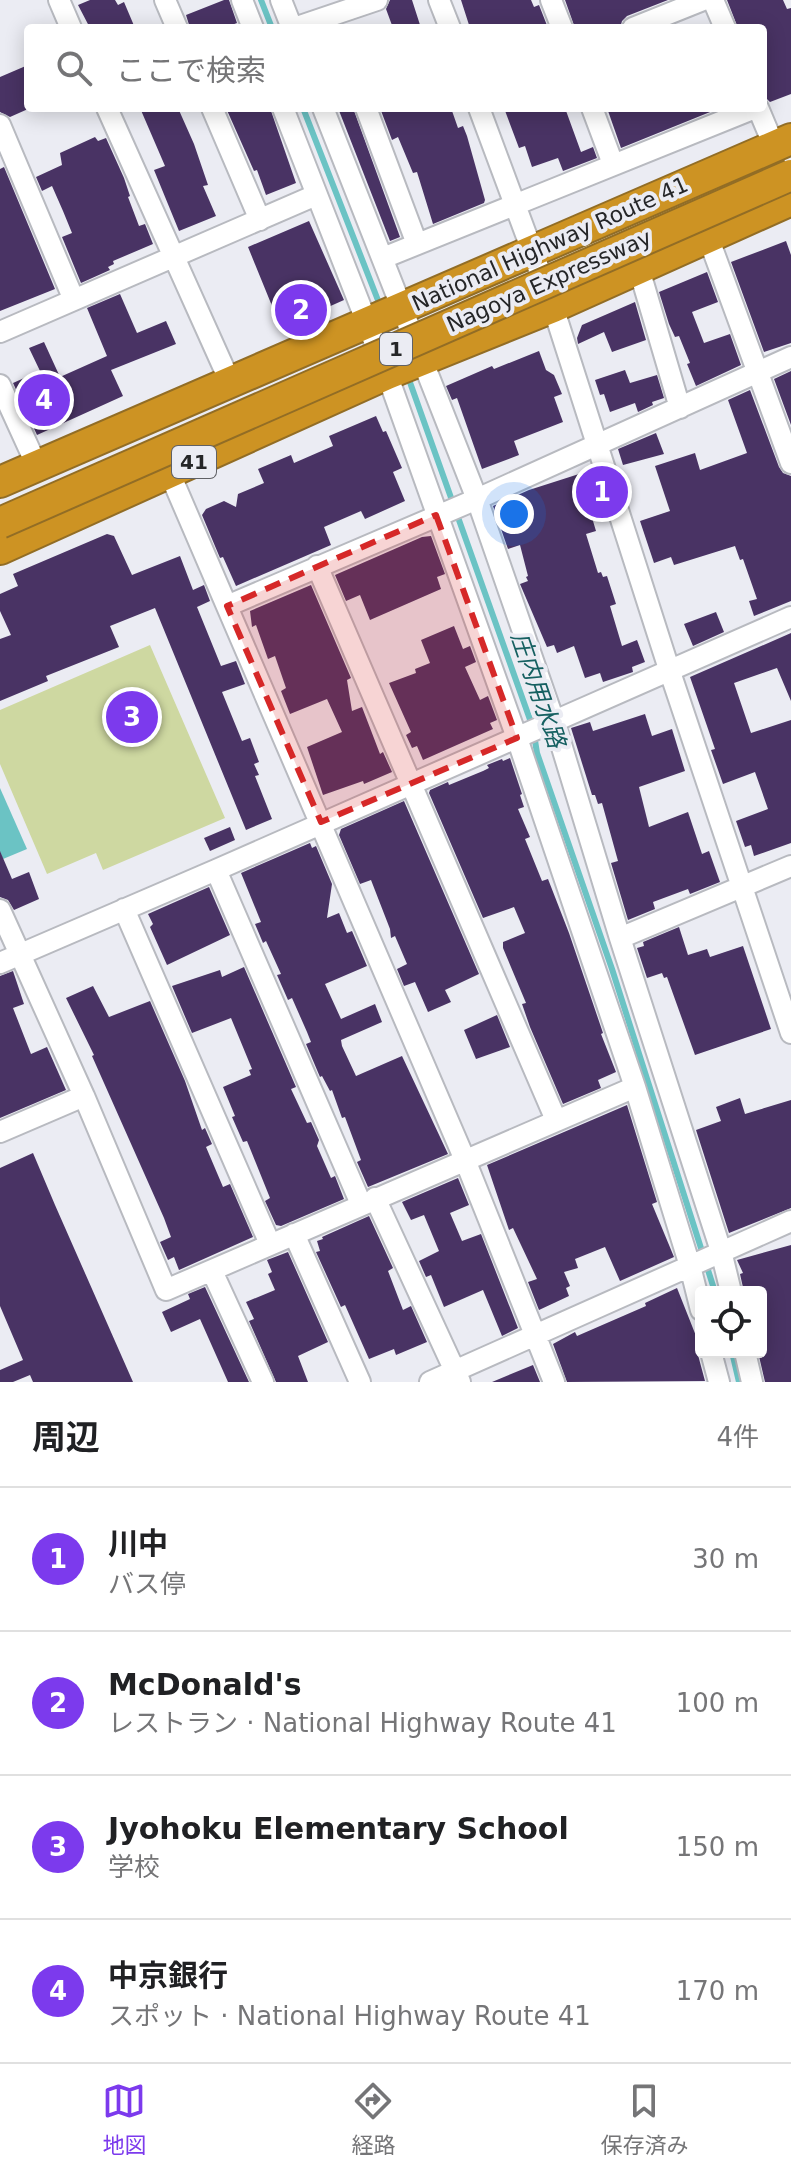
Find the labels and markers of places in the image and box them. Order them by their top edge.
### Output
pin: 2 [275,280,327,340]
pin: 4 [18,370,70,430]
pin: 1 [576,462,628,522]
pin: 3 [106,687,158,747]

